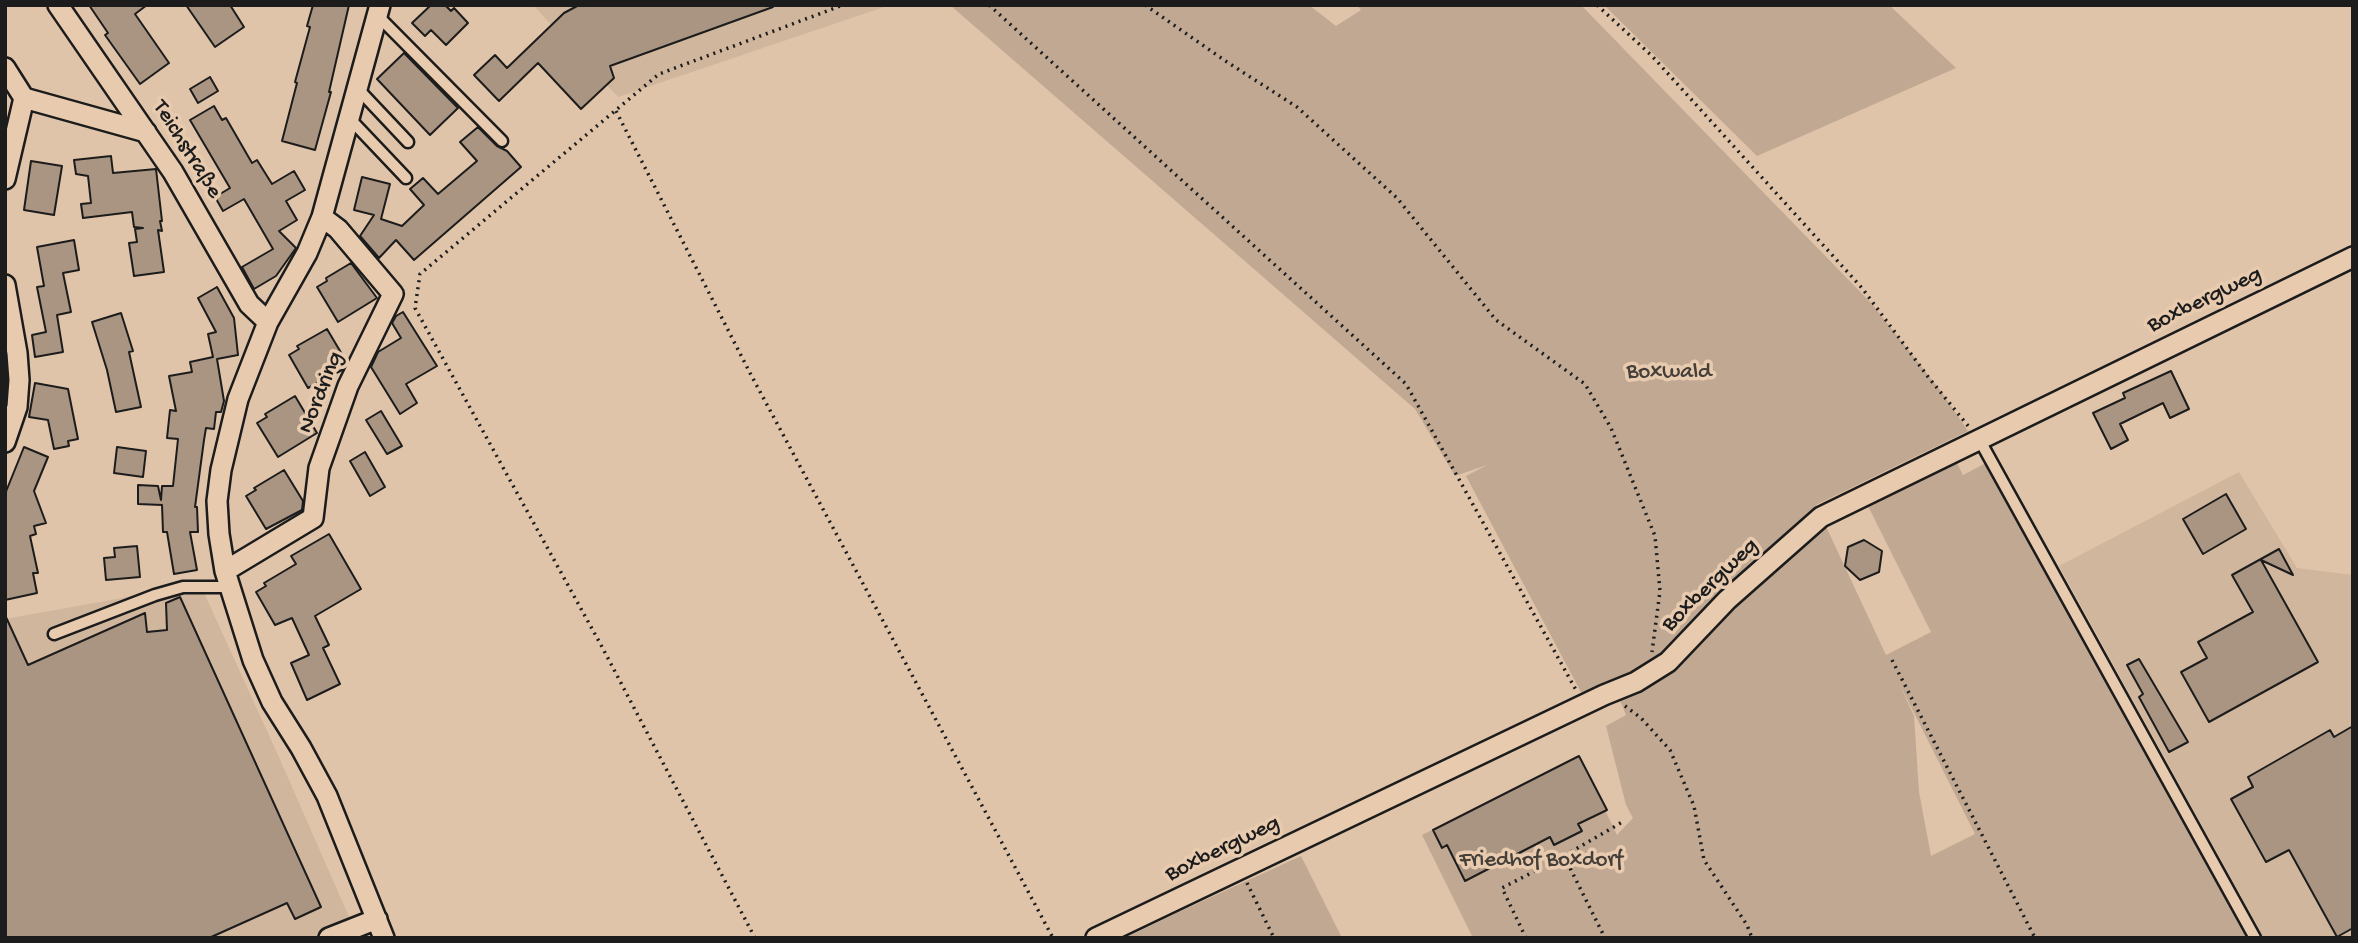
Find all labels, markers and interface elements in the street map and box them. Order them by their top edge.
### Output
street label: Teichstraße [145,96,227,204]
street label: Boxbergweg [2143,261,2267,341]
street label: Nordring [293,348,351,438]
park label: Boxwald [1627,359,1711,387]
street label: Boxbergweg [1657,533,1765,639]
street label: Boxbergweg [1161,810,1285,890]
park label: Friedhof Boxdorf [1459,847,1623,875]

